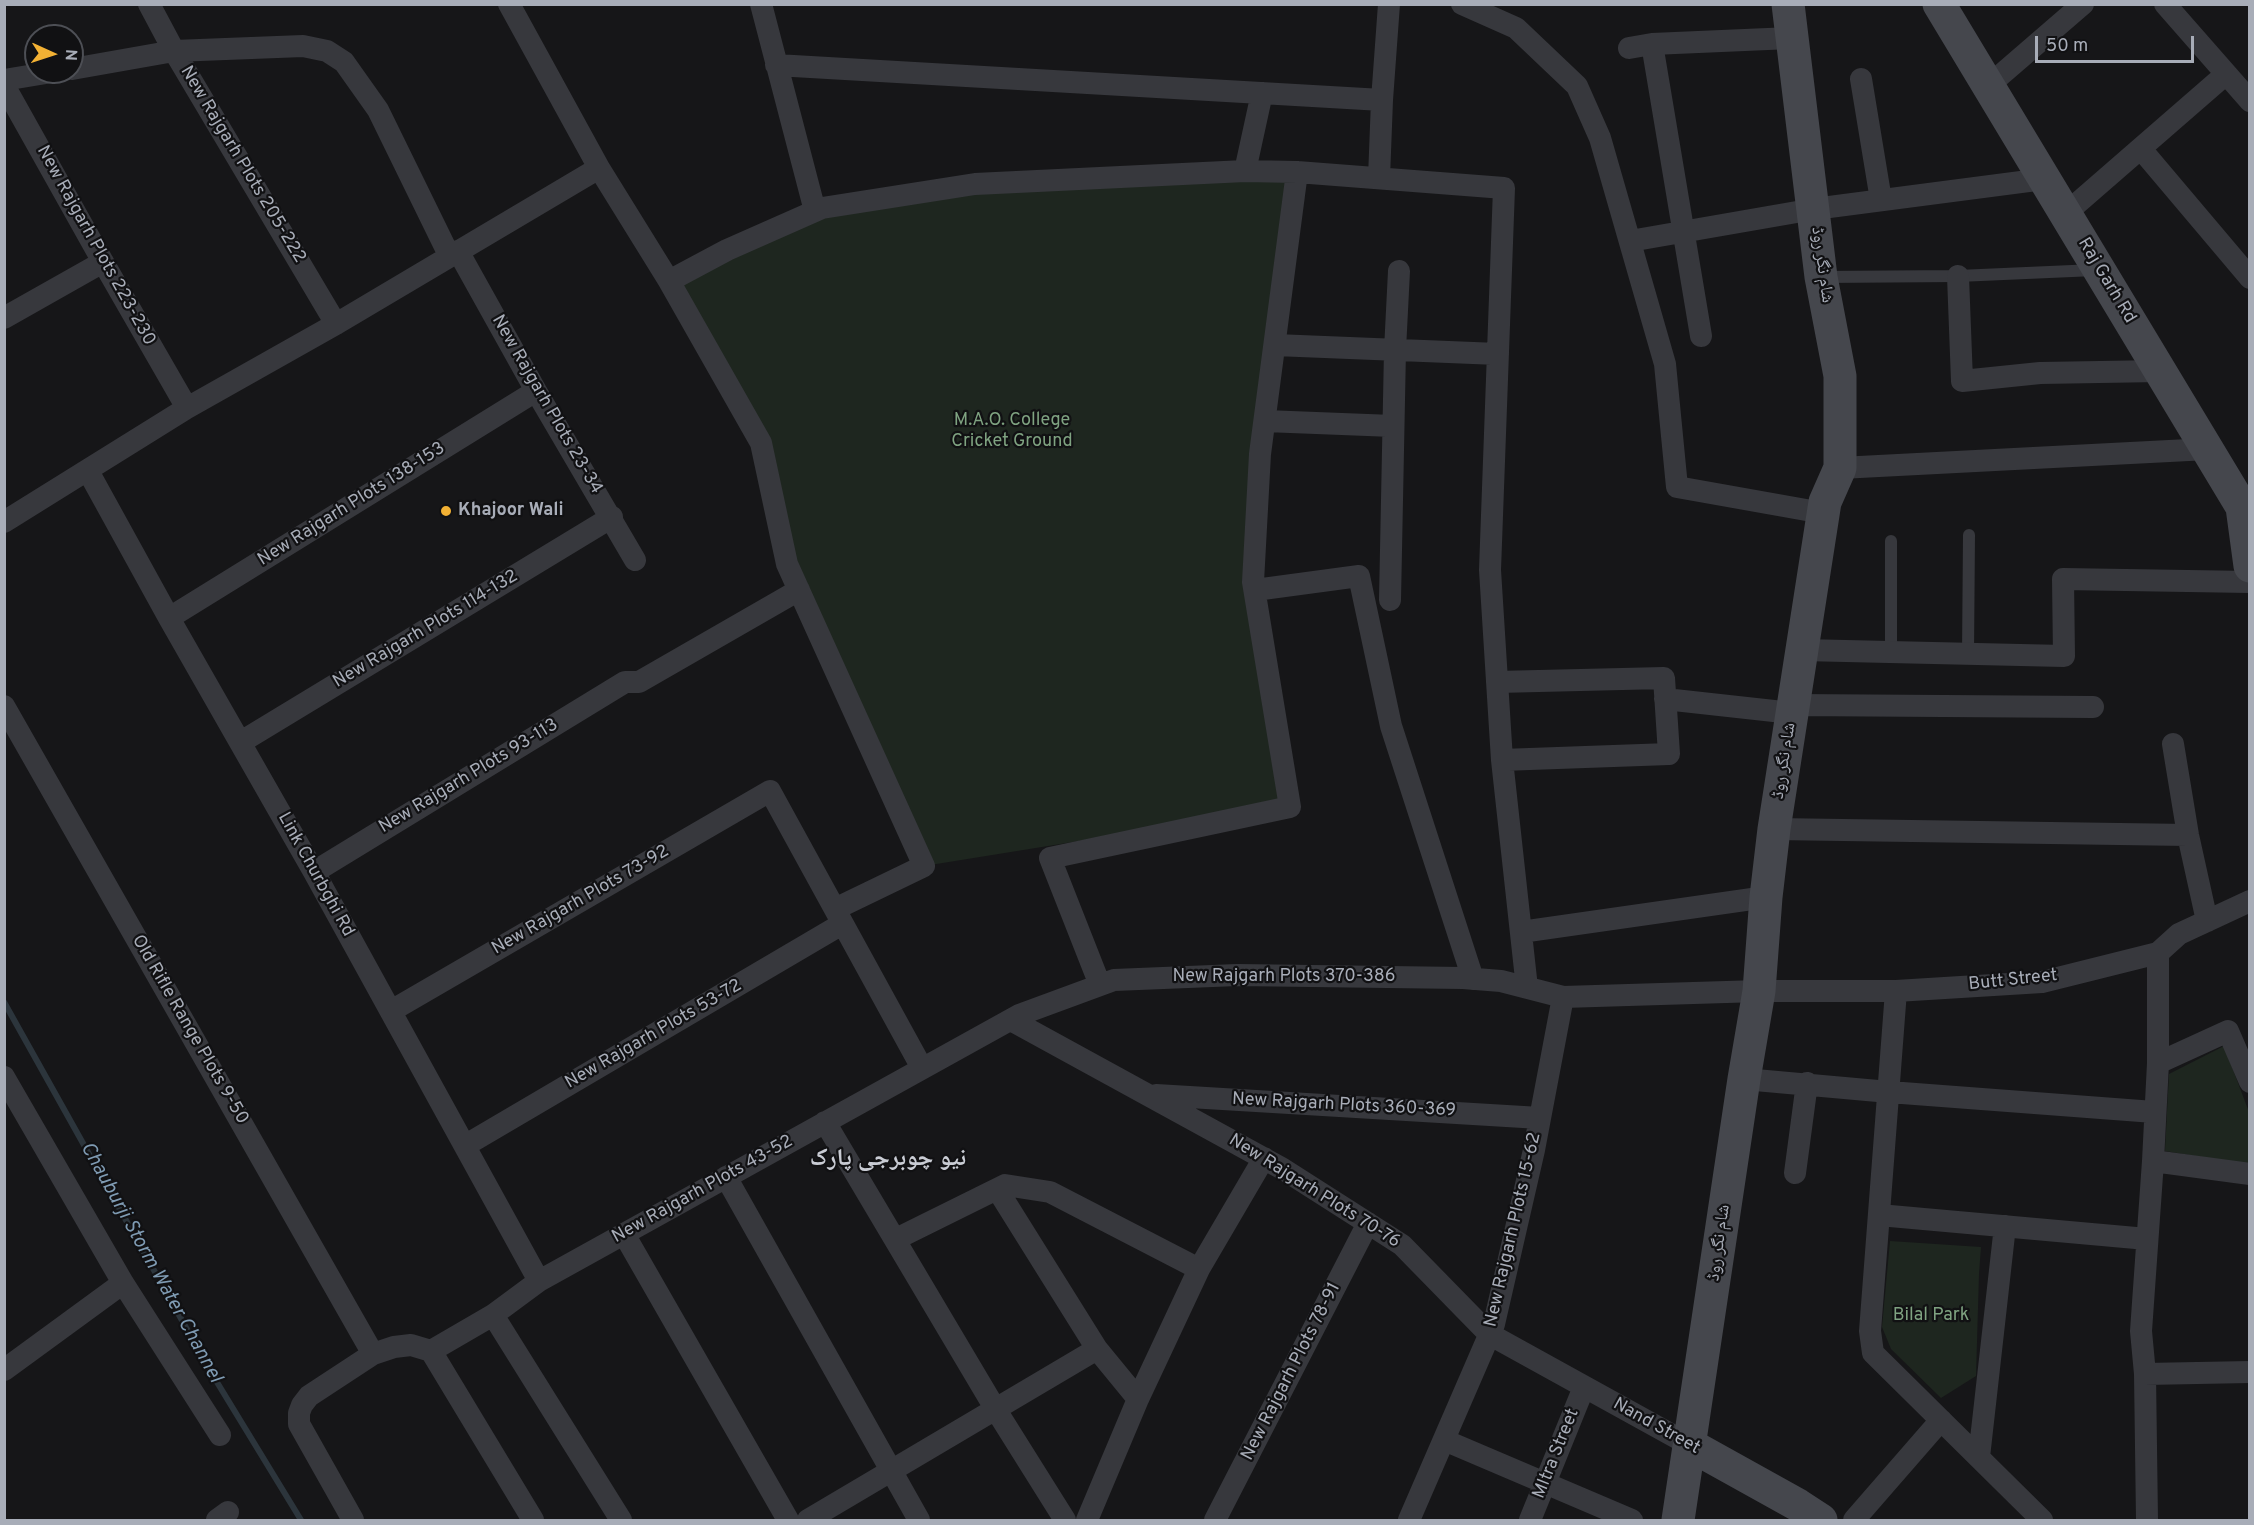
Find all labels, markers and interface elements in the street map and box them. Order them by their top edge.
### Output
north arrow [24,24,84,84]
scale bar [2038,24,2197,62]
text: 50 m [2046,35,2088,58]
text: N [60,49,80,61]
street label: New Rajgarh Plots 205-222 [174,62,310,268]
street label: New Rajgarh Plots 223-230 [31,142,159,350]
street label: شام نگر روڈ [1805,225,1837,305]
street label: Raj Garh Rd [2072,234,2140,328]
street label: New Rajgarh Plots 23-34 [486,312,606,498]
park label: M.A.O. College Cricket Ground [951,410,1073,452]
street label: New Rajgarh Plots 138-153 [254,438,450,572]
place label: Khajoor Wali [458,500,564,522]
marker: Khajoor Wali [439,504,453,518]
street label: New Rajgarh Plots 114-132 [330,566,522,694]
street label: New Rajgarh Plots 93-113 [376,715,562,839]
street label: شام نگر روڈ [1768,721,1802,801]
street label: Link Churbghi Rd [272,809,358,941]
street label: New Rajgarh Plots 73-92 [489,841,673,961]
street label: Old Rifle Range Plots 9-50 [126,931,252,1129]
street label: New Rajgarh Plots 370-386 [1172,966,1396,988]
street label: Butt Street [1968,966,2058,996]
street label: New Rajgarh Plots 53-72 [562,976,746,1094]
street label: New Rajgarh Plots 360-369 [1231,1089,1457,1123]
street label: New Rajgarh Plots 70-76 [1224,1130,1404,1254]
street label: New Rajgarh Plots 43-52 [609,1131,797,1249]
street label: New Rajgarh Plots 15-62 [1481,1131,1547,1329]
water label: Chauburji Storm Water Channel [74,1138,226,1388]
district label: نیو چوبرجی پارک [810,1146,966,1174]
street label: شام نگر روڈ [1704,1203,1736,1283]
street label: New Rajgarh Plots 78-91 [1238,1279,1346,1465]
park label: Bilal Park [1893,1305,1969,1327]
street label: Nand Street [1609,1394,1703,1460]
street label: MItra Street [1529,1406,1585,1502]

